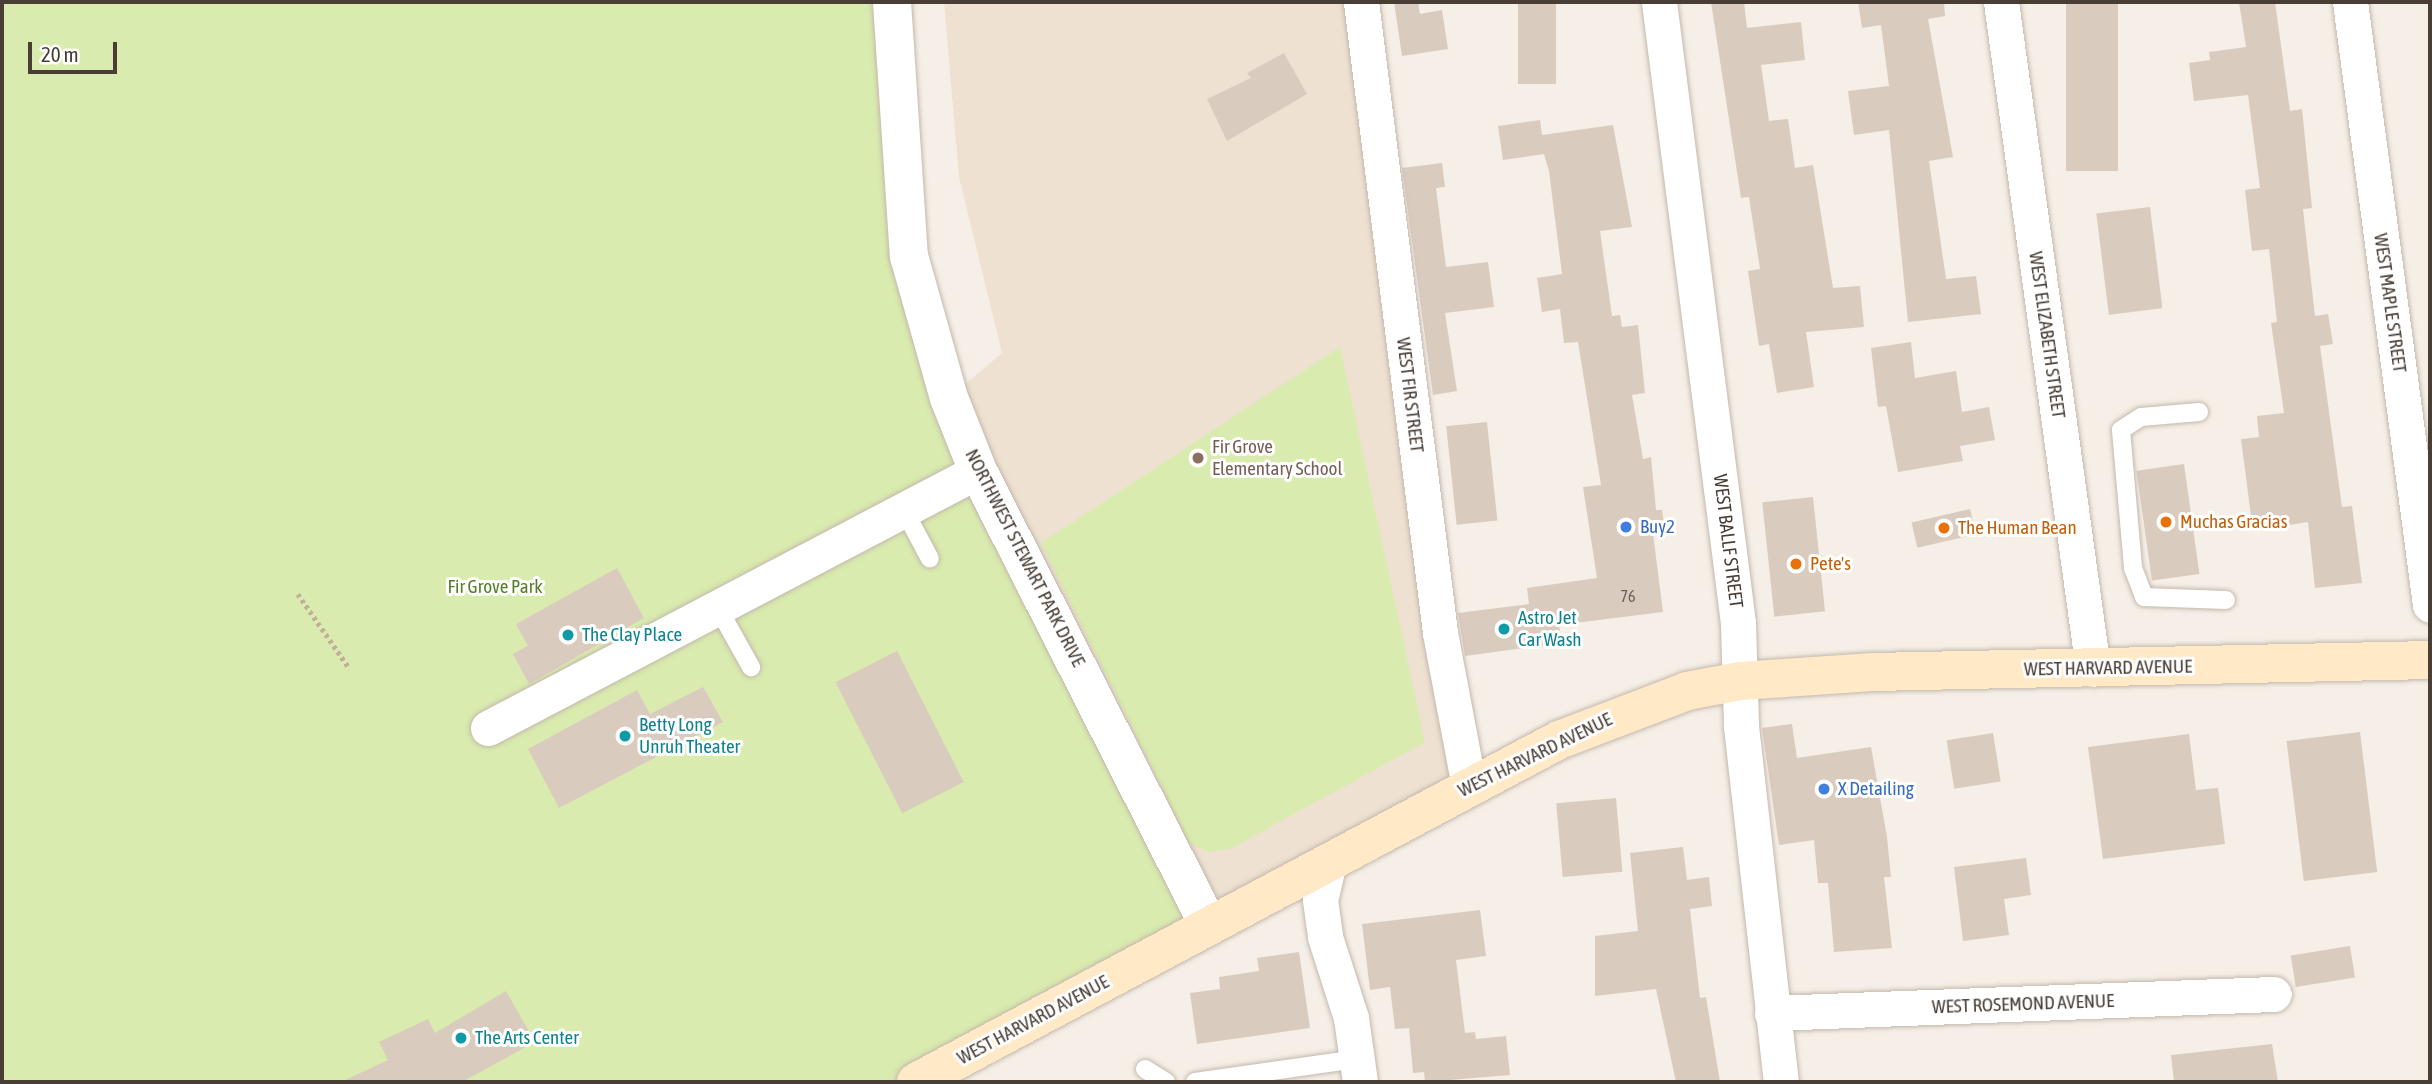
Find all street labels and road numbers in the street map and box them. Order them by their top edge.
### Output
street label: WEST MAPLE STREET [2369,232,2411,374]
street label: WEST ELIZABETH STREET [2024,250,2070,420]
street label: WEST FIR STREET [1392,336,1428,454]
street label: NORTHWEST STEWART PARK DRIVE [960,445,1090,671]
street label: WEST BALLF STREET [1708,473,1748,609]
street label: WEST HARVARD AVENUE [2024,655,2192,681]
street label: WEST HARVARD AVENUE [1454,708,1616,802]
street label: WEST HARVARD AVENUE [953,970,1113,1070]
street label: WEST ROSEMOND AVENUE [1931,989,2115,1019]

